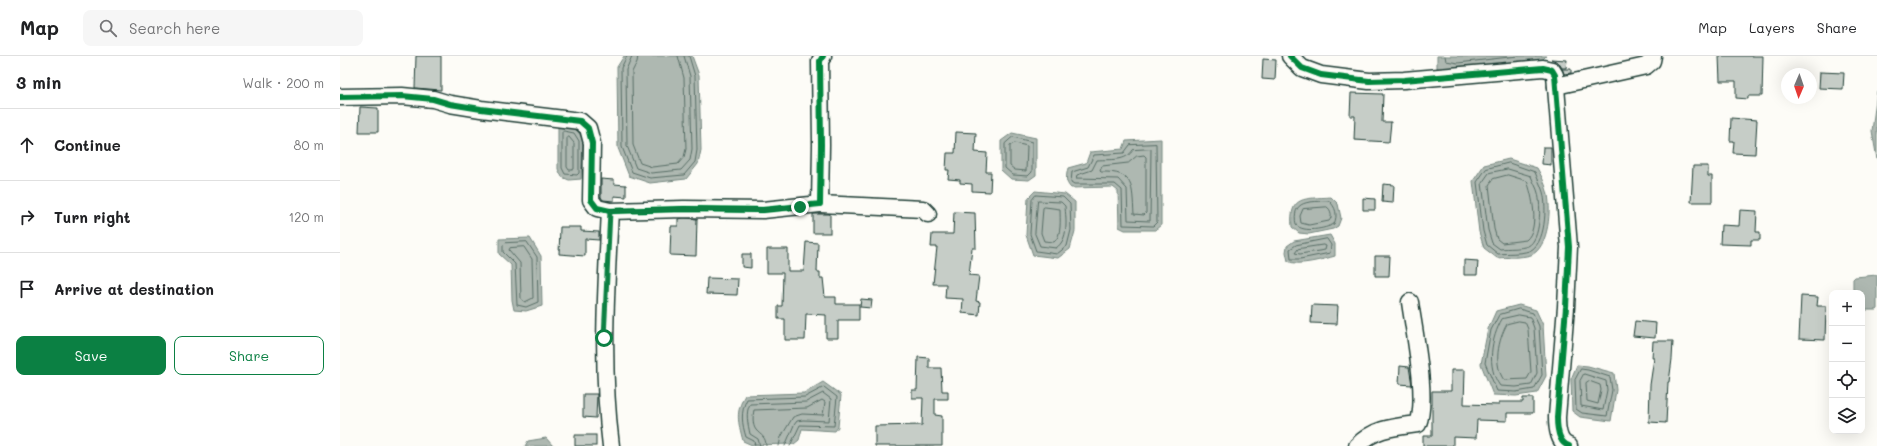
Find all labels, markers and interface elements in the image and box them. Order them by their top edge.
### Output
search box [83,10,363,46]
text: Map [20,15,59,40]
icon: search [97,17,119,39]
text: Search here [129,18,220,38]
text: Map [1698,18,1727,37]
text: Layers [1749,18,1795,37]
text: Share [1817,18,1857,37]
north arrow [1781,68,1817,104]
text: 3 min [16,71,61,93]
text: Walk · 200 m [243,74,324,91]
icon: ahead [16,134,38,156]
text: Continue [54,135,121,155]
text: 80 m [294,136,324,153]
route end [791,198,809,216]
icon: right [16,206,38,228]
text: Turn right [54,207,131,227]
text: 120 m [288,208,324,225]
icon: arrive [16,278,38,300]
text: Arrive at destination [54,279,214,299]
map controls [1829,290,1865,434]
button: + [1829,290,1865,326]
button: − [1829,326,1865,362]
route start [595,329,613,347]
button: Save [16,336,166,375]
button: Share [174,336,324,375]
button: locate [1829,362,1865,398]
button: layers [1829,398,1865,434]

